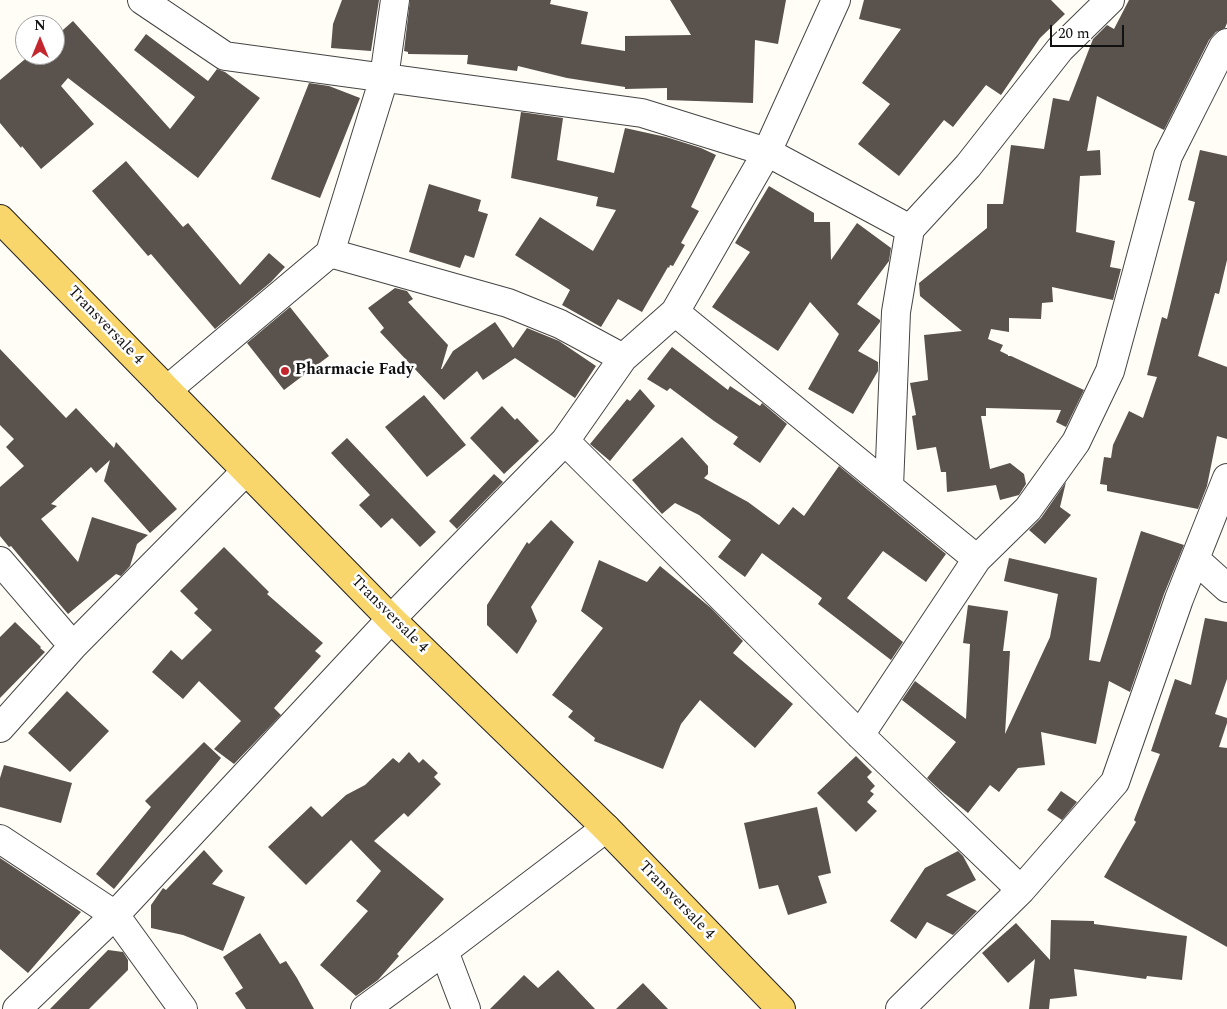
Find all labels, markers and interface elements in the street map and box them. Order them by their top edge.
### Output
north arrow [15,15,65,65]
text: N [34,15,46,36]
scale bar [1052,15,1126,47]
text: 20 m [1058,22,1090,45]
street label: Transversale 4 [63,283,147,369]
place label: Pharmacie Fady [295,361,414,381]
marker: Pharmacie Fady [279,365,291,377]
street label: Transversale 4 [346,572,432,658]
street label: Transversale 4 [634,858,718,944]

